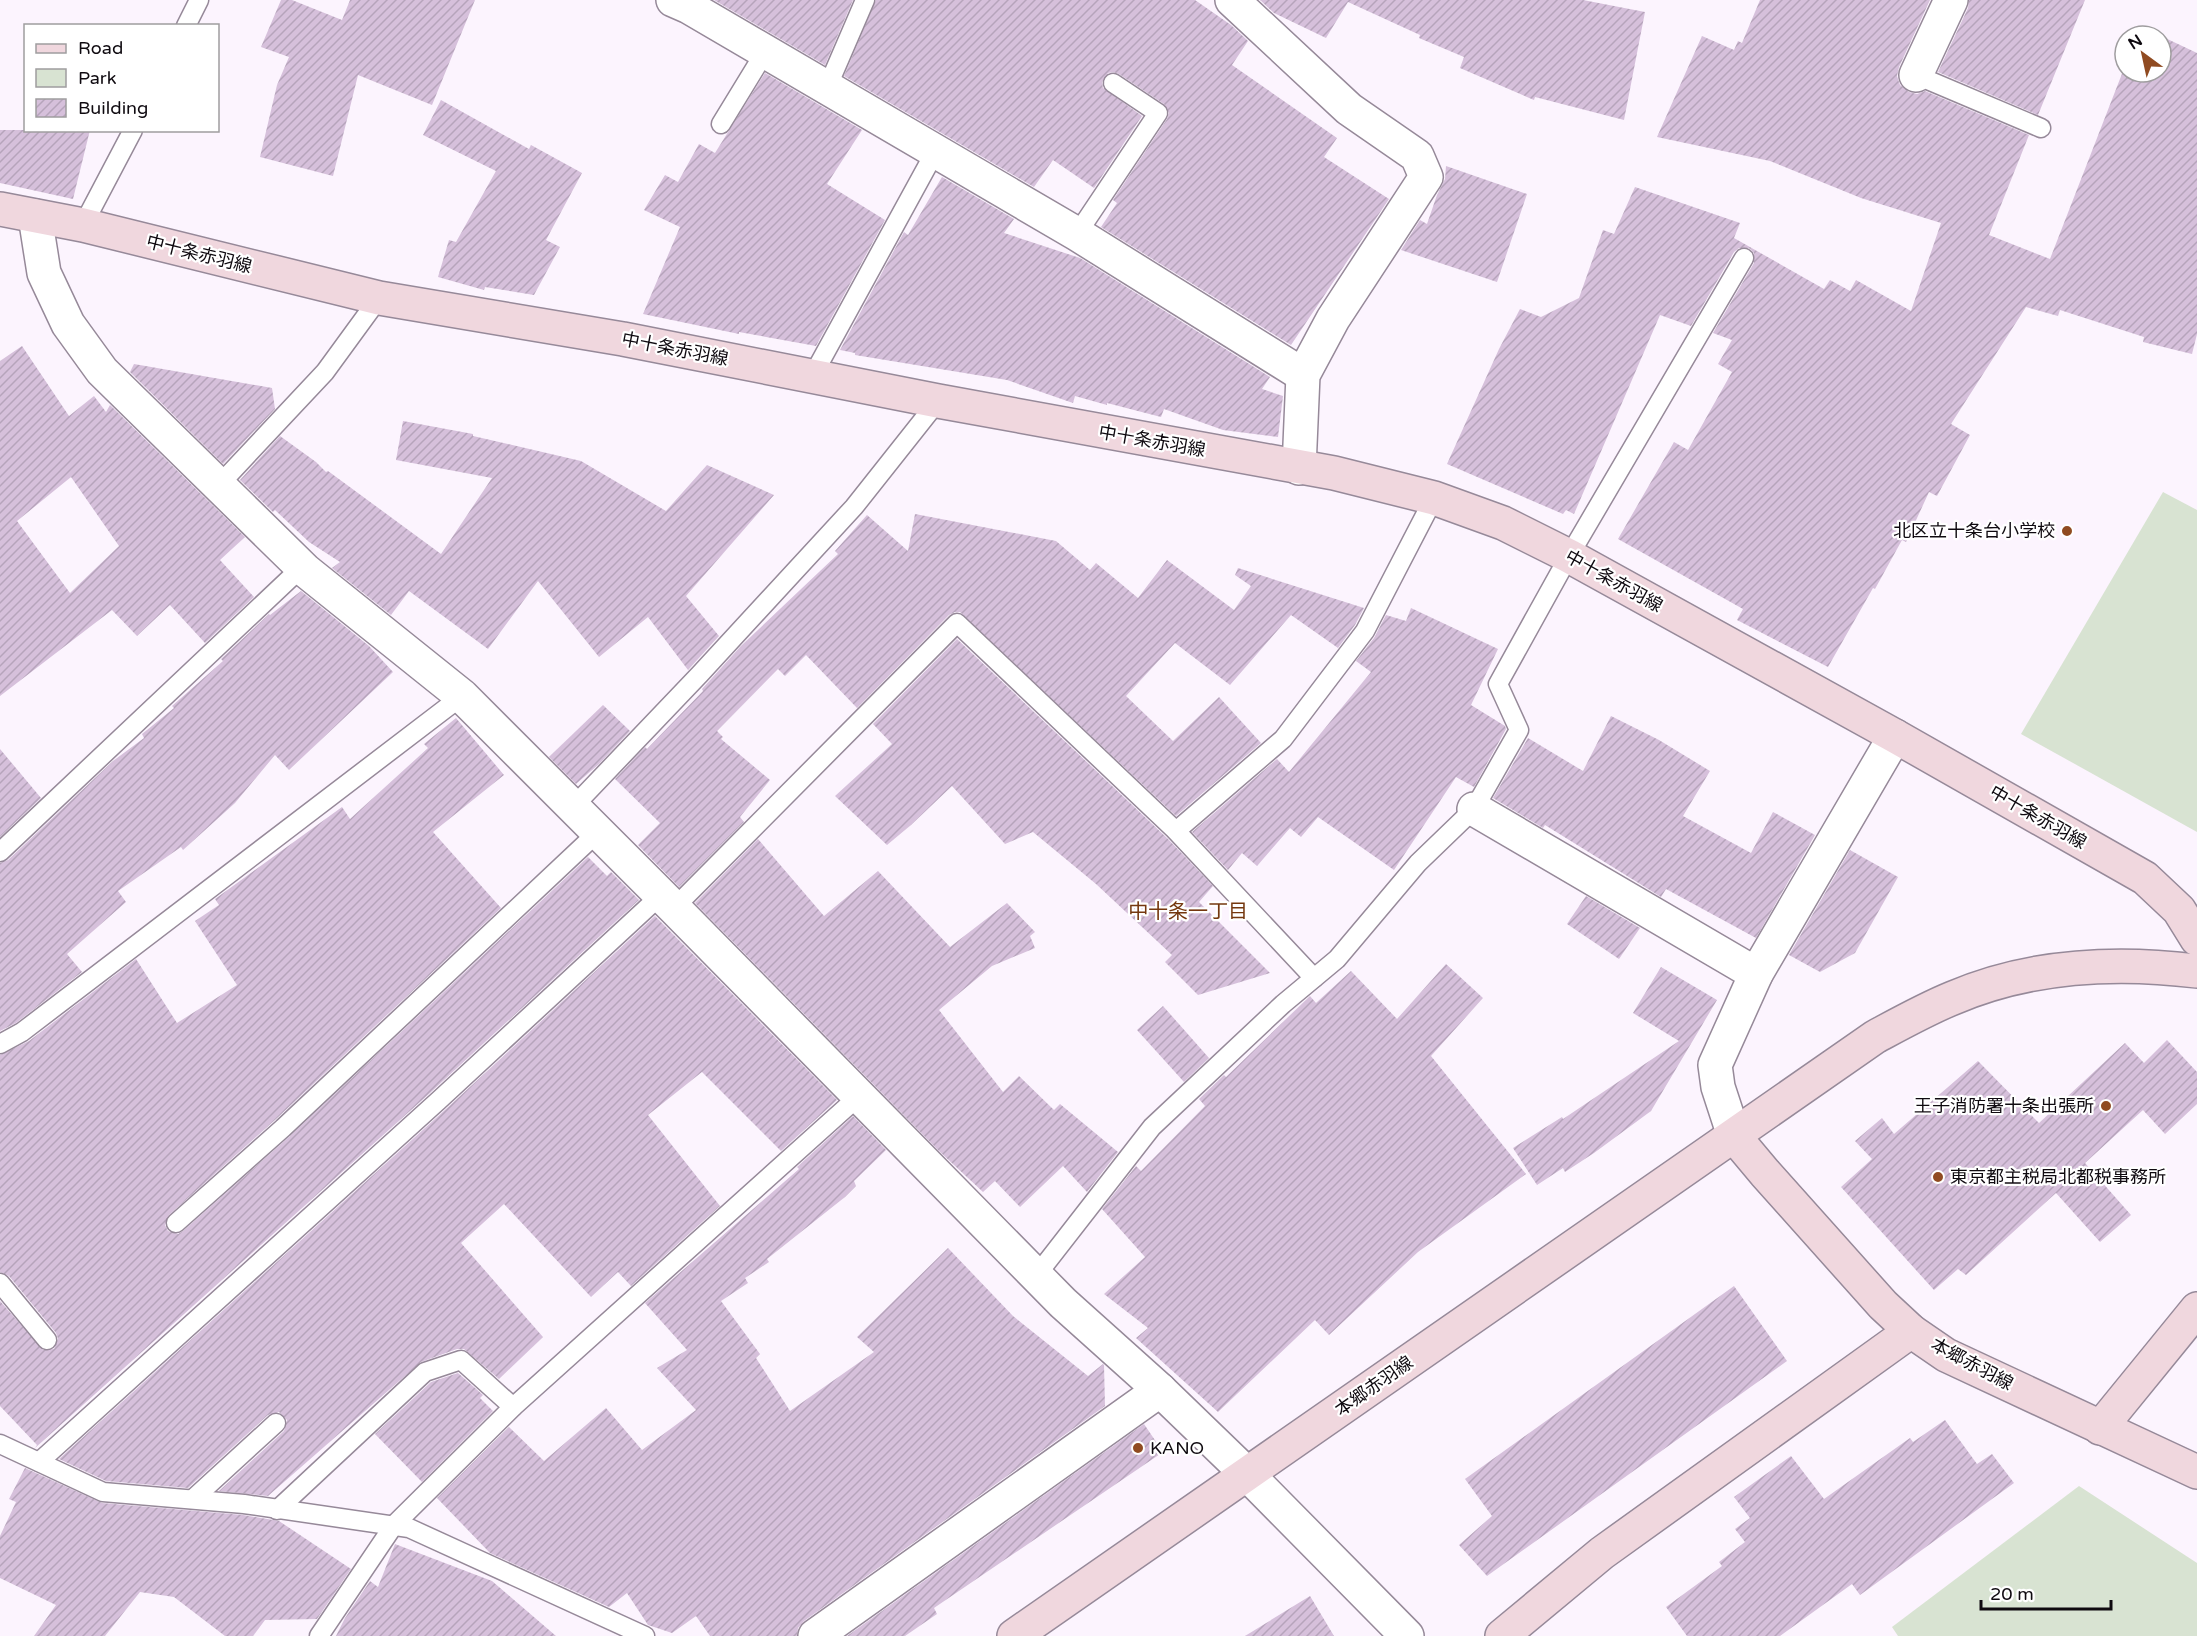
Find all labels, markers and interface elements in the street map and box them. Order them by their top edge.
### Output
legend [24,24,219,132]
north arrow [2113,24,2173,84]
text: N [2125,30,2146,54]
text: Road [78,37,123,59]
text: Park [78,67,117,89]
text: Building [78,97,148,119]
street label: 中十条赤羽線 [144,230,254,278]
street label: 中十条赤羽線 [620,328,730,370]
street label: 中十条赤羽線 [1097,421,1207,461]
place label: 北区立十条台小学校 [1893,520,2055,542]
marker: 北区立十条台小学校 [2060,524,2074,538]
street label: 中十条赤羽線 [1561,545,1667,617]
street label: 中十条赤羽線 [1986,780,2090,854]
district label: 中十条一丁目 [1128,900,1248,924]
place label: 王子消防署十条出張所 [1914,1095,2094,1117]
marker: 王子消防署十条出張所 [2099,1099,2113,1113]
place label: 東京都主税局北都税事務所 [1950,1166,2166,1188]
marker: 東京都主税局北都税事務所 [1931,1170,1945,1184]
street label: 本郷赤羽線 [1927,1333,2017,1395]
street label: 本郷赤羽線 [1331,1351,1417,1421]
place label: KANO [1150,1437,1204,1459]
marker: KANO [1131,1441,1145,1455]
scale bar [1981,1573,2112,1611]
text: 20 m [1990,1583,2034,1605]

